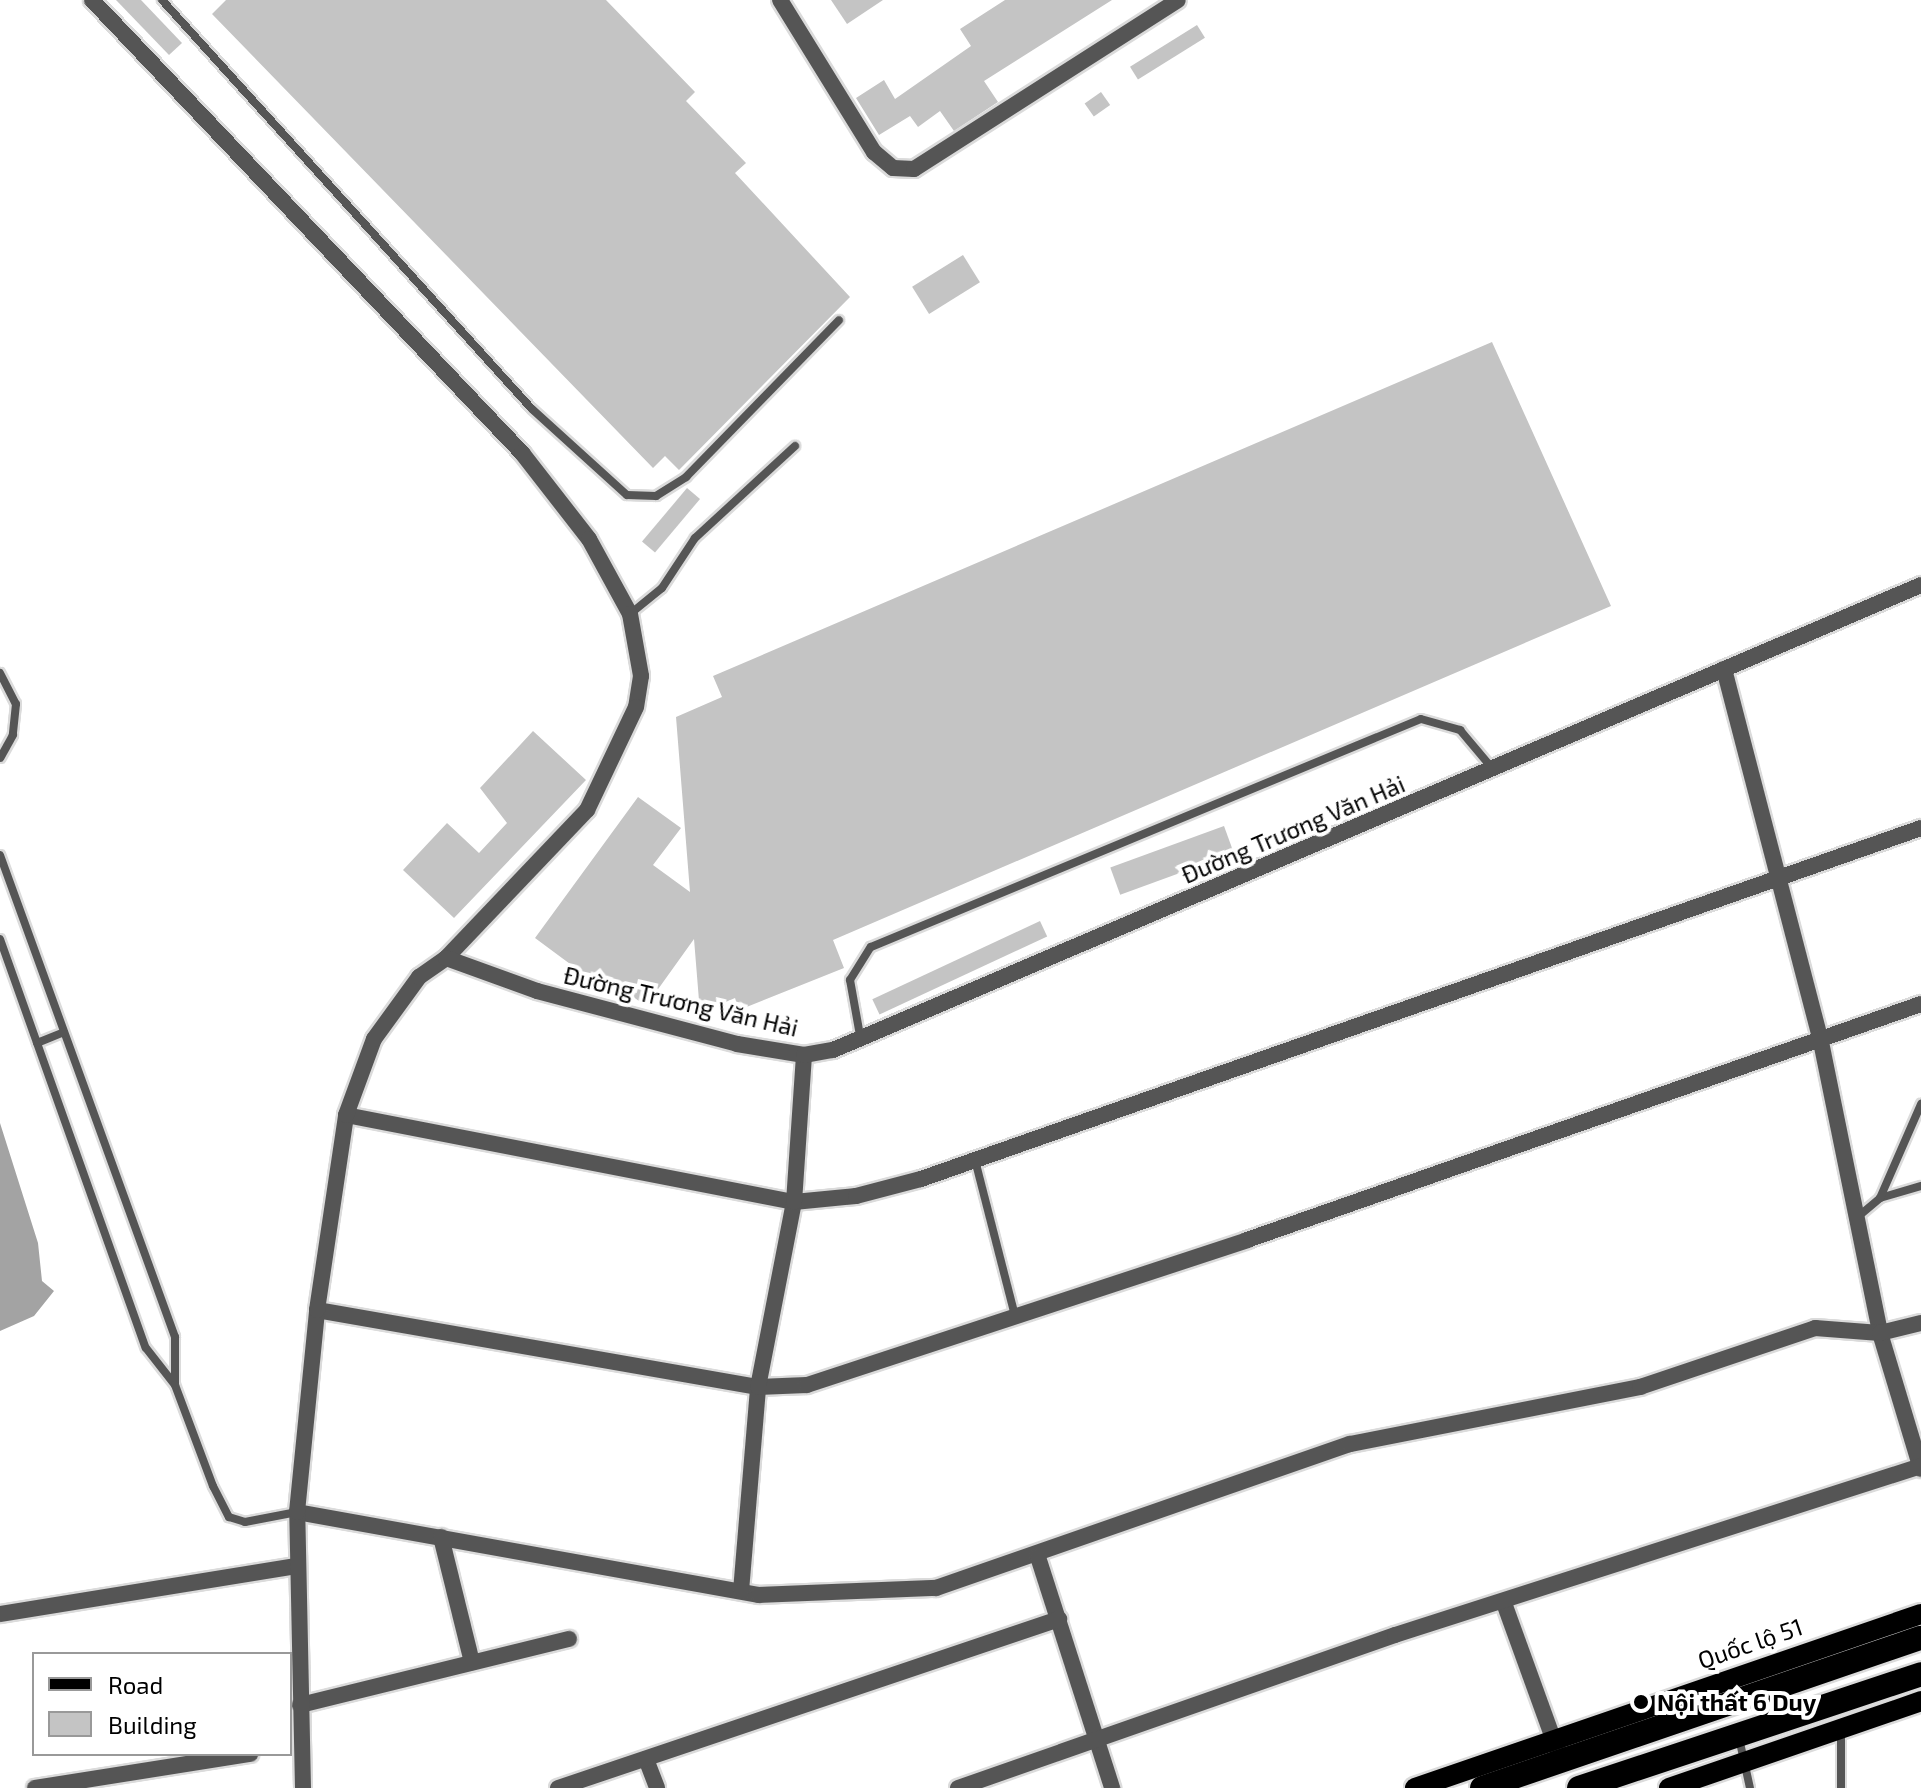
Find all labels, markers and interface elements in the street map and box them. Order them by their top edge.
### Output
street label: Đường Trương Văn Hải [1177,769,1409,889]
street label: Đường Trương Văn Hải [560,960,802,1042]
street label: Quốc lộ 51 [1694,1612,1806,1674]
legend [32,1652,292,1756]
text: Road [108,1670,163,1699]
place label: Nội thất 6 Duy [1657,1688,1817,1716]
marker: Nội thất 6 Duy [1632,1693,1650,1711]
text: Building [108,1710,197,1739]

